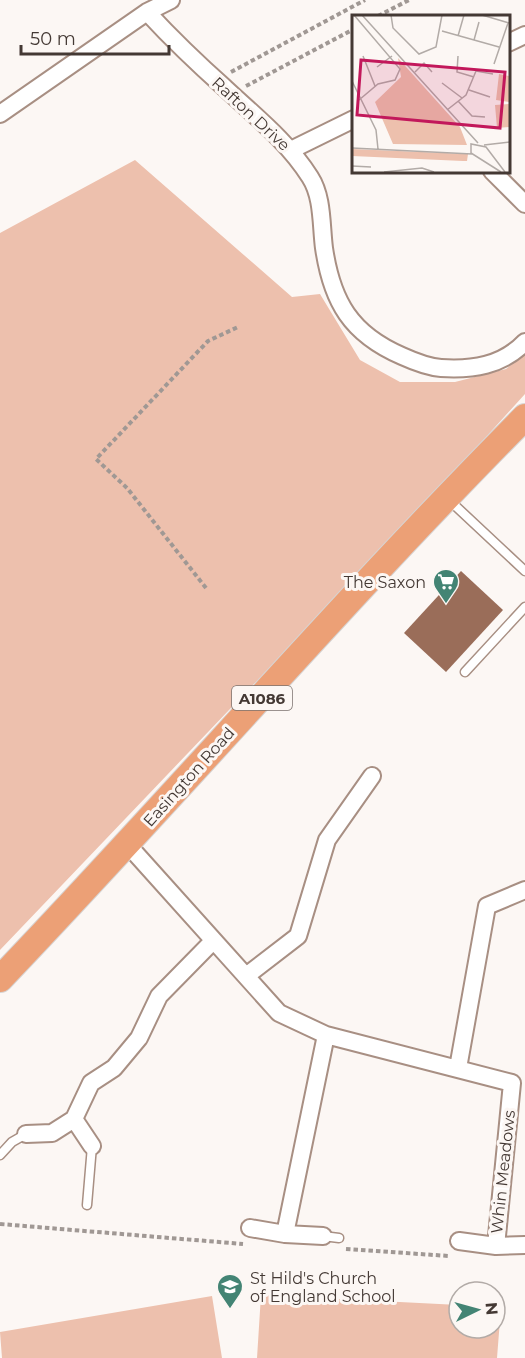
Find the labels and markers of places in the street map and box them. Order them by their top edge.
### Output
supermarket icon: The Saxon [431,567,461,605]
place label: The Saxon [344,573,426,592]
place label: St Hild's Church of England School [250,1269,396,1306]
school or university icon: St Hild's Church of England School [215,1272,245,1310]

